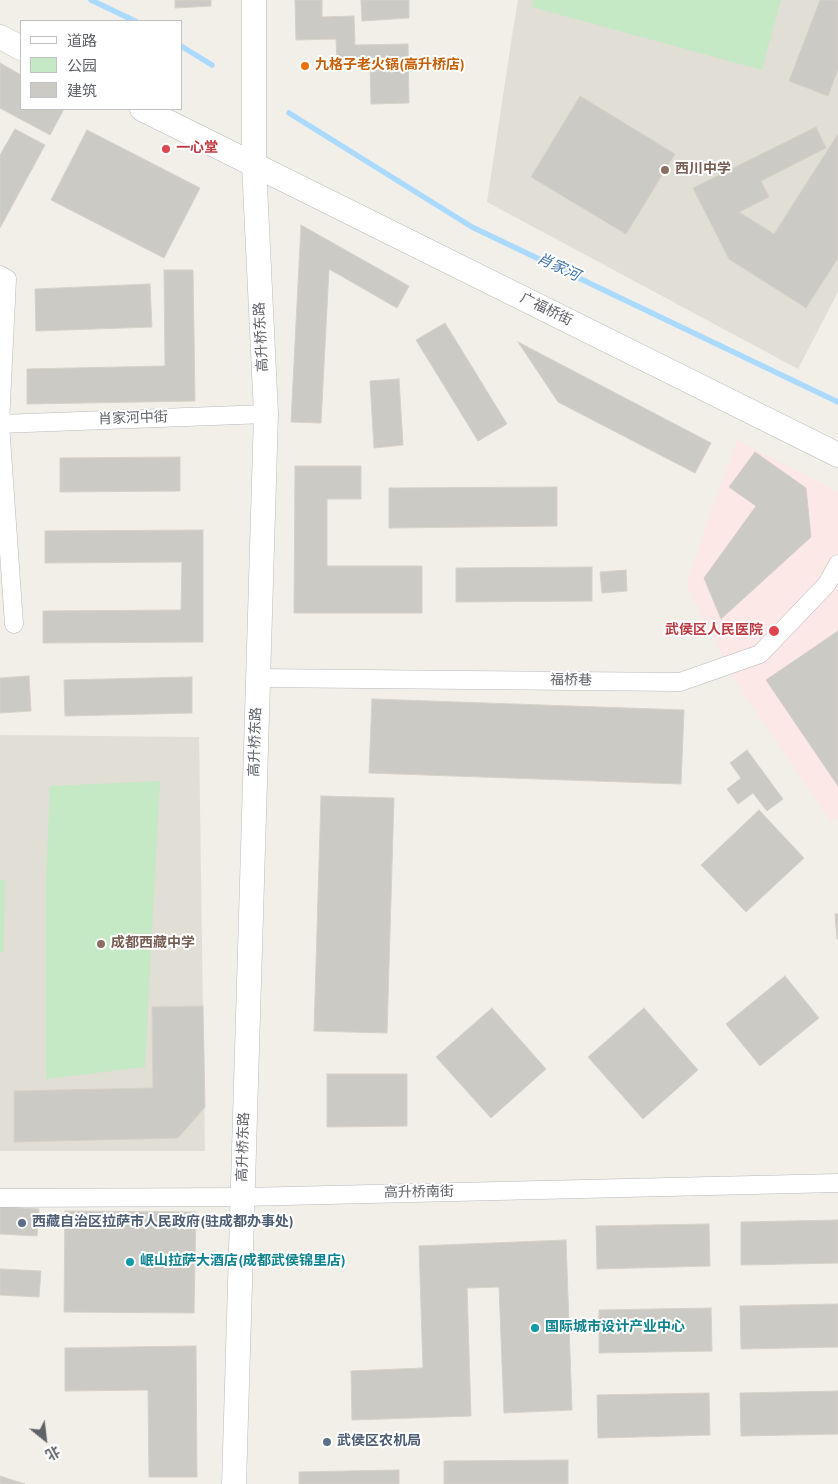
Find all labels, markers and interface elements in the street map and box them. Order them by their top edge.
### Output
legend [20,20,182,110]
text: 道路 [67,31,97,51]
text: 公园 [67,56,97,76]
place label: 九格子老火锅(高升桥店) [315,58,465,74]
marker: 九格子老火锅(高升桥店) [299,60,311,72]
text: 建筑 [67,81,97,101]
place label: 一心堂 [176,141,218,157]
marker: 一心堂 [160,143,172,155]
place label: 西川中学 [675,162,731,178]
marker: 西川中学 [659,164,671,176]
water label: 肖家河 [534,250,582,286]
street label: 广福桥街 [517,290,575,330]
street label: 高升桥东路 [252,302,272,372]
street label: 肖家河中街 [98,409,168,429]
place label: 武侯区人民医院 [665,623,763,639]
marker: 武侯区人民医院 [767,624,781,638]
street label: 福桥巷 [550,672,592,690]
street label: 高升桥东路 [246,707,266,777]
place label: 成都西藏中学 [111,936,195,952]
marker: 成都西藏中学 [95,938,107,950]
street label: 高升桥东路 [234,1112,254,1182]
street label: 高升桥南街 [384,1184,454,1202]
place label: 西藏自治区拉萨市人民政府(驻成都办事处) [32,1215,294,1231]
marker: 西藏自治区拉萨市人民政府(驻成都办事处) [16,1217,28,1229]
place label: 岷山拉萨大酒店(成都武侯锦里店) [140,1254,346,1270]
marker: 岷山拉萨大酒店(成都武侯锦里店) [124,1256,136,1268]
place label: 国际城市设计产业中心 [545,1320,685,1336]
marker: 国际城市设计产业中心 [529,1322,541,1334]
north arrow [20,1414,70,1464]
place label: 武侯区农机局 [337,1434,421,1450]
marker: 武侯区农机局 [321,1436,333,1448]
text: 北 [42,1441,63,1464]

